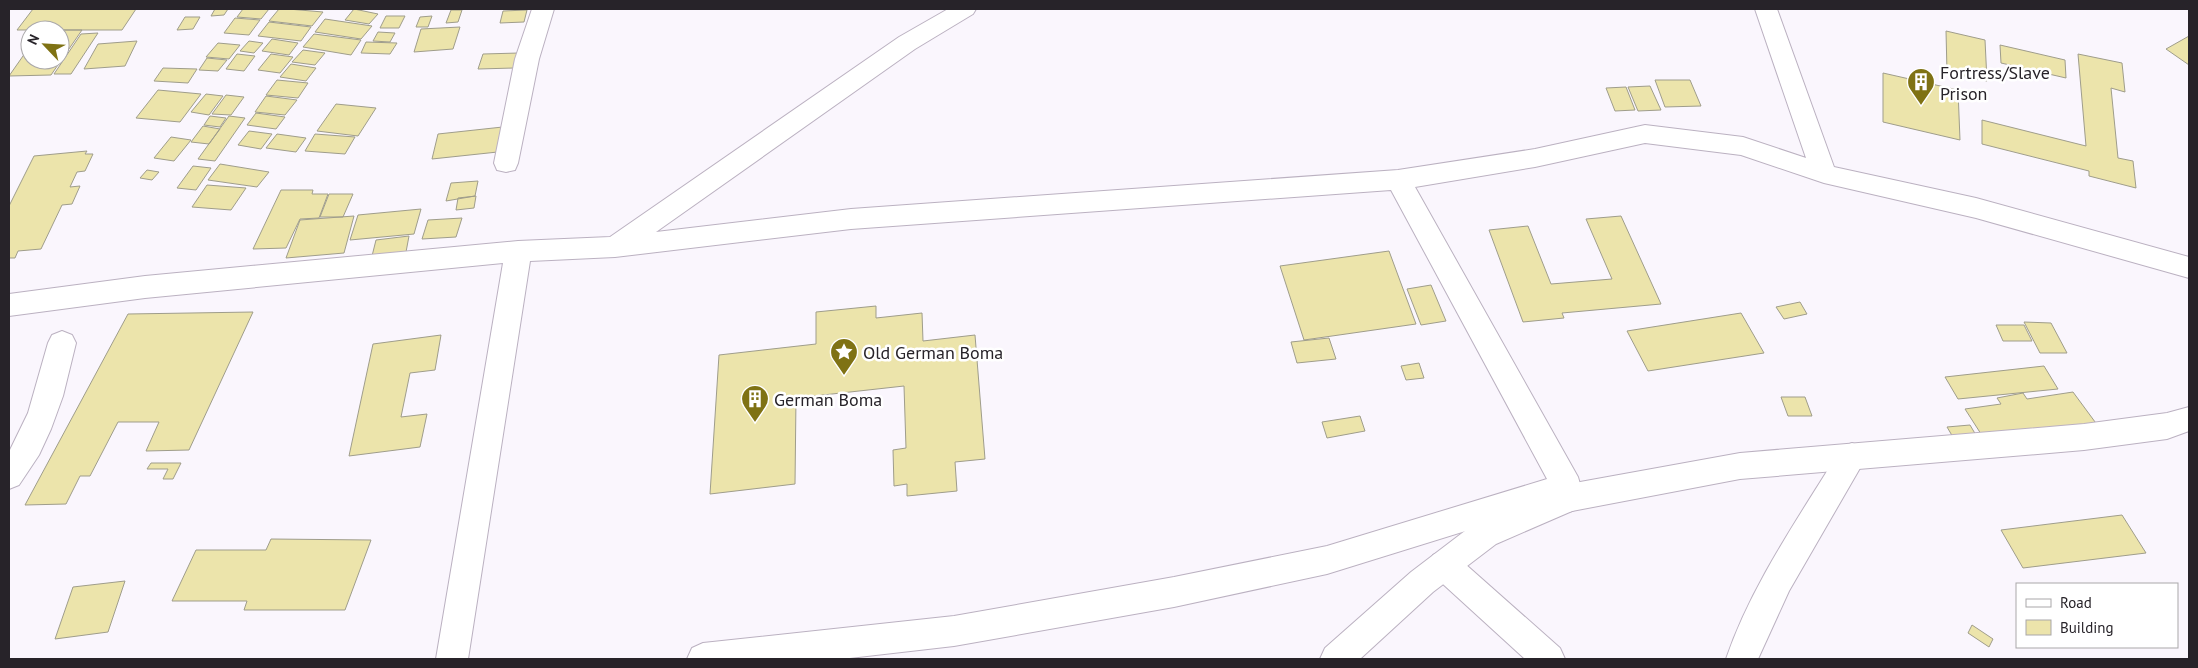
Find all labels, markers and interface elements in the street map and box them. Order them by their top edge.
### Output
north arrow [20,20,70,70]
text: N [23,32,43,47]
place label: Fortress/Slave Prison [1940,61,2050,105]
building icon: Fortress/Slave Prison [1906,67,1936,106]
place icon: Old German Boma [829,337,859,376]
place label: Old German Boma [863,341,1003,364]
building icon: German Boma [740,384,770,423]
place label: German Boma [774,388,882,411]
legend [2016,583,2178,648]
text: Road [2060,593,2092,612]
text: Building [2060,618,2114,637]

